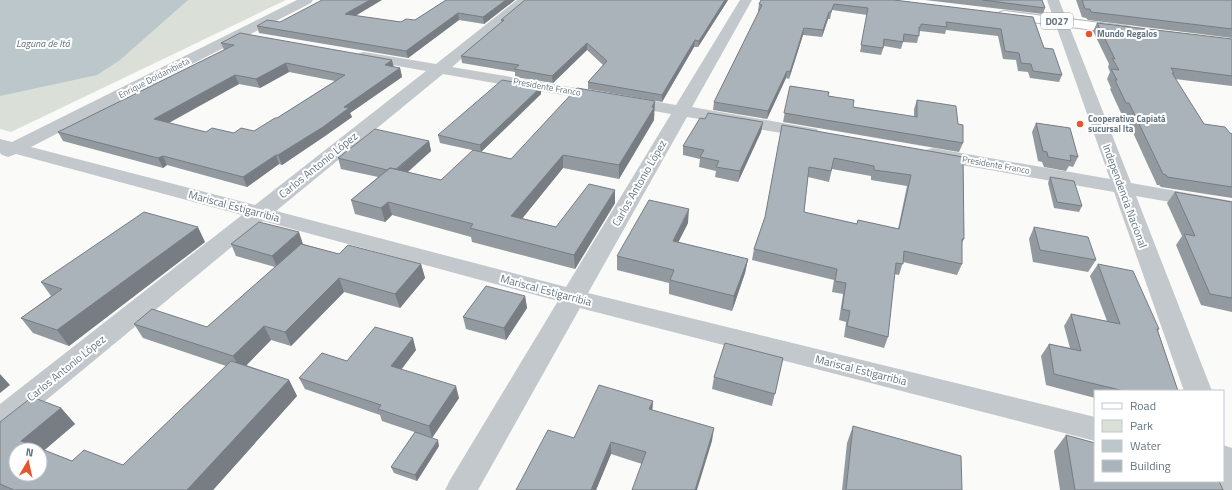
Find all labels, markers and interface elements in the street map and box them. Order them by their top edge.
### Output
road number: D027 [1041,13,1073,29]
place label: Mundo Regalos [1097,27,1157,40]
marker: Mundo Regalos [1084,29,1094,39]
water label: Laguna de Itá [16,36,71,51]
street label: Enrique Doldanibieta [116,54,192,101]
street label: Presidente Franco [512,74,582,99]
place label: Cooperativa Capiatá sucursal Ita [1088,112,1166,135]
marker: Cooperativa Capiatá sucursal Ita [1075,119,1085,129]
street label: Carlos Antonio López [275,128,361,202]
street label: Carlos Antonio López [608,137,670,229]
street label: Independencia Nacional [1099,142,1151,250]
street label: Presidente Franco [961,152,1031,177]
street label: Mariscal Estigarribia [187,186,282,226]
street label: Mariscal Estigarribia [499,270,594,310]
street label: Carlos Antonio López [23,331,109,405]
street label: Mariscal Estigarribia [814,351,909,389]
legend [1094,390,1224,482]
text: Road [1130,396,1156,415]
text: Park [1130,416,1153,435]
text: Water [1130,436,1161,455]
north arrow [8,442,48,482]
text: N [25,444,35,461]
text: Building [1130,456,1171,475]

